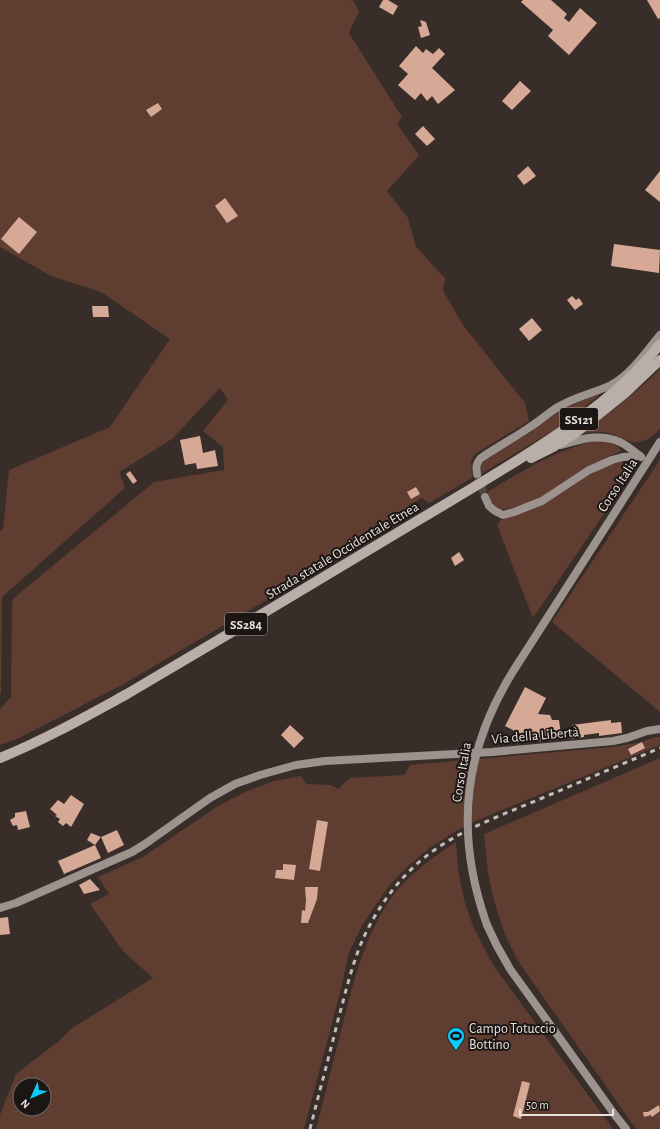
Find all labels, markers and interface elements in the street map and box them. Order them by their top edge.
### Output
road number: SS121 [560,408,598,430]
street label: Corso Italia [595,456,640,515]
street label: Strada statale Occidentale Etnea [264,499,422,602]
road number: SS284 [225,613,267,635]
street label: Via della Libertà [491,725,580,747]
street label: Corso Italia [450,741,474,803]
place label: Campo Totuccio Bottino [469,1022,556,1052]
sports icon: Campo Totuccio Bottino [446,1026,466,1051]
north arrow [12,1077,52,1117]
scale bar [520,1091,613,1117]
text: N [19,1097,32,1110]
text: 50 m [526,1099,549,1111]

